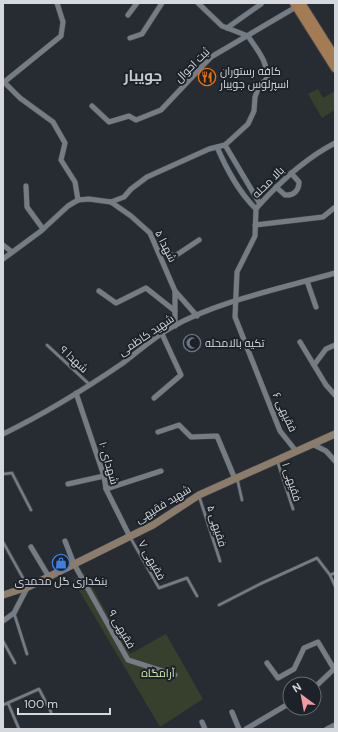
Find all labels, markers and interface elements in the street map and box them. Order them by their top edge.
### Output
street label: ثبت احوال [172,45,212,85]
place label: کافه رستوران اسپرلوس جویبار [219,64,289,91]
district label: جویبار [123,66,162,86]
restaurant icon: کافه رستوران اسپرلوس جویبار [197,67,217,87]
street label: بالا محله [249,163,287,201]
street label: شهدا ۵ [152,228,180,264]
street label: شهید کاظمی [116,311,176,359]
mosque icon: تکیه بالامحله [182,333,202,353]
place label: تکیه بالامحله [205,336,264,350]
street label: شهدا ۹ [57,342,91,376]
street label: فقیهی ۶ [270,390,300,434]
street label: شهدای ۱۰ [96,440,122,486]
street label: فقیهی ۱ [279,461,305,503]
street label: شهید فقیهی [133,482,193,526]
street label: فقیهی ۵ [204,503,230,549]
street label: فقیهی ۷ [135,537,169,583]
shop icon: بنکداری گل محمدی [51,553,71,573]
place label: بنکداری گل محمدی [15,574,107,588]
street label: فقیهی ۹ [105,607,139,651]
park label: آرامگاه [141,666,175,680]
north arrow [282,676,322,716]
text: N [290,679,304,696]
scale bar [18,690,110,716]
text: 100 m [24,696,58,712]

